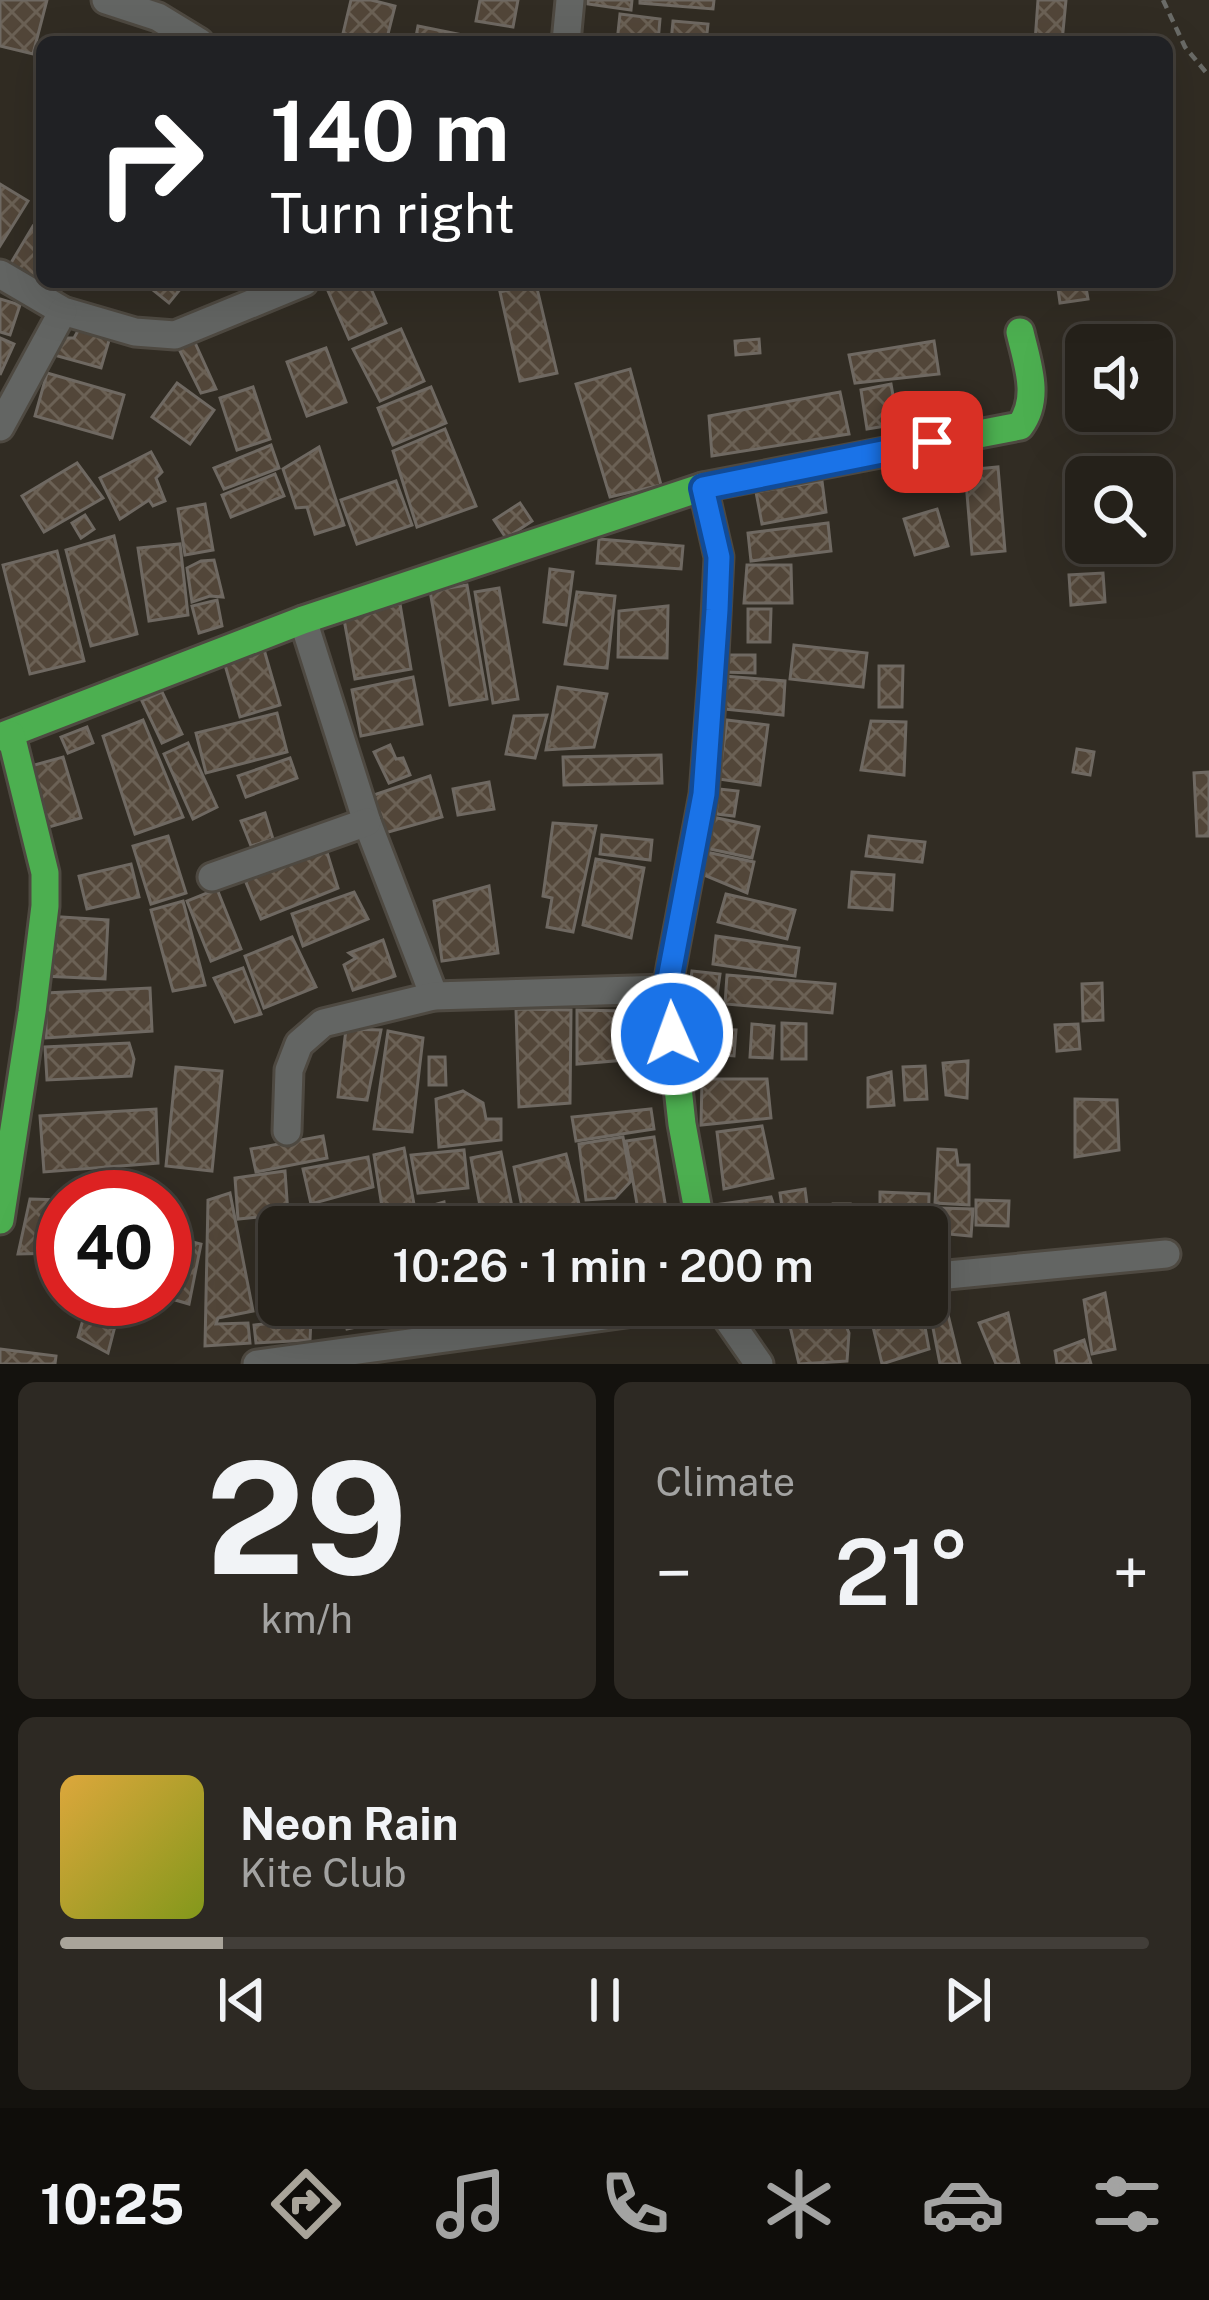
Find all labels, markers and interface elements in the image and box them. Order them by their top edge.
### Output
text: 140 m [270,81,509,180]
icon: right [72,84,228,240]
text: Turn right [270,182,515,245]
map controls [1065,324,1173,564]
button: sound [1065,324,1173,432]
pin [881,391,983,493]
icon: arrive [899,409,965,475]
button: search [1065,456,1173,564]
position arrow [609,971,735,1097]
speed limit sign: 40 [36,1170,192,1326]
text: 10:26 · 1 min · 200 m [392,1239,814,1292]
text: 29 [206,1426,408,1609]
text: Climate [656,1459,795,1505]
text: 21° [835,1519,970,1625]
text: − [656,1534,692,1612]
text: + [1112,1534,1149,1612]
text: km/h [261,1596,353,1642]
text: Neon Rain [240,1797,458,1850]
text: Kite Club [240,1850,406,1896]
icon: previous [209,1967,275,2033]
icon: pause [572,1967,638,2033]
icon: next [935,1967,1001,2033]
icon: directions [264,2162,348,2246]
icon: music [429,2162,513,2246]
icon: phone [593,2162,677,2246]
icon: climate [757,2162,841,2246]
icon: car [921,2162,1005,2246]
icon: filters [1085,2162,1169,2246]
text: 10:25 [40,2173,184,2236]

